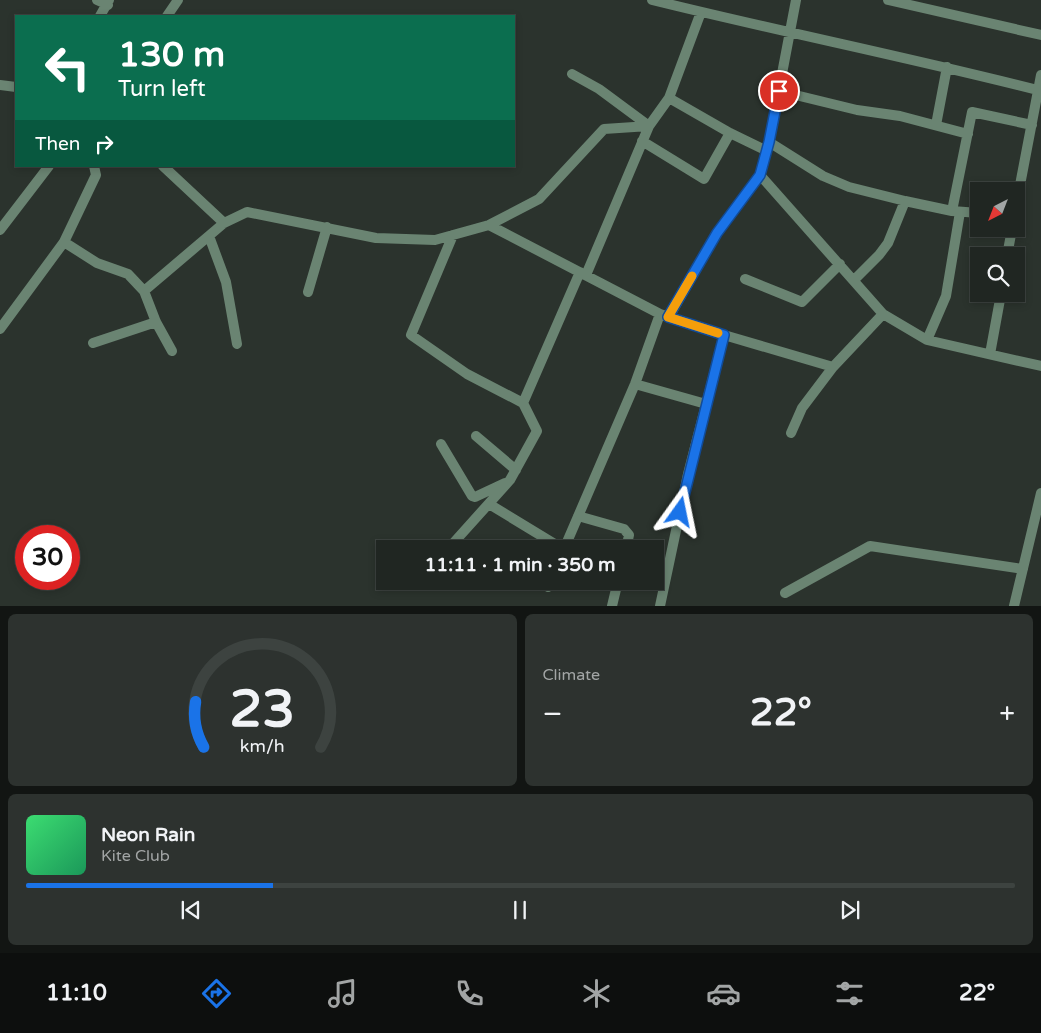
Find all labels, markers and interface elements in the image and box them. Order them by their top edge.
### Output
text: 130 m [118,34,225,76]
icon: left [35,35,100,100]
pin [758,70,800,112]
text: Turn left [118,76,206,102]
icon: arrive [765,77,793,105]
icon: right [90,130,118,158]
text: Then [35,133,80,155]
north arrow [970,182,1025,238]
map controls [970,182,1025,302]
button: search [970,247,1025,302]
position arrow [653,485,705,537]
speed limit sign: 30 [15,525,80,590]
text: 11:11 · 1 min · 350 m [424,554,616,576]
text: Climate [543,665,600,685]
text: 23 [230,678,295,741]
text: 22° [750,690,812,736]
text: − [543,697,562,731]
text: + [999,697,1015,731]
text: km/h [240,736,285,757]
text: Neon Rain [101,824,195,846]
text: Kite Club [101,846,170,866]
icon: previous [177,896,205,924]
icon: pause [506,896,534,924]
icon: next [836,896,864,924]
icon: directions [199,976,234,1011]
icon: music [325,976,360,1011]
icon: phone [452,976,487,1011]
icon: climate [579,976,614,1011]
icon: car [706,976,741,1011]
icon: filters [832,976,867,1011]
text: 11:10 [46,980,107,1006]
text: 22° [959,980,995,1006]

